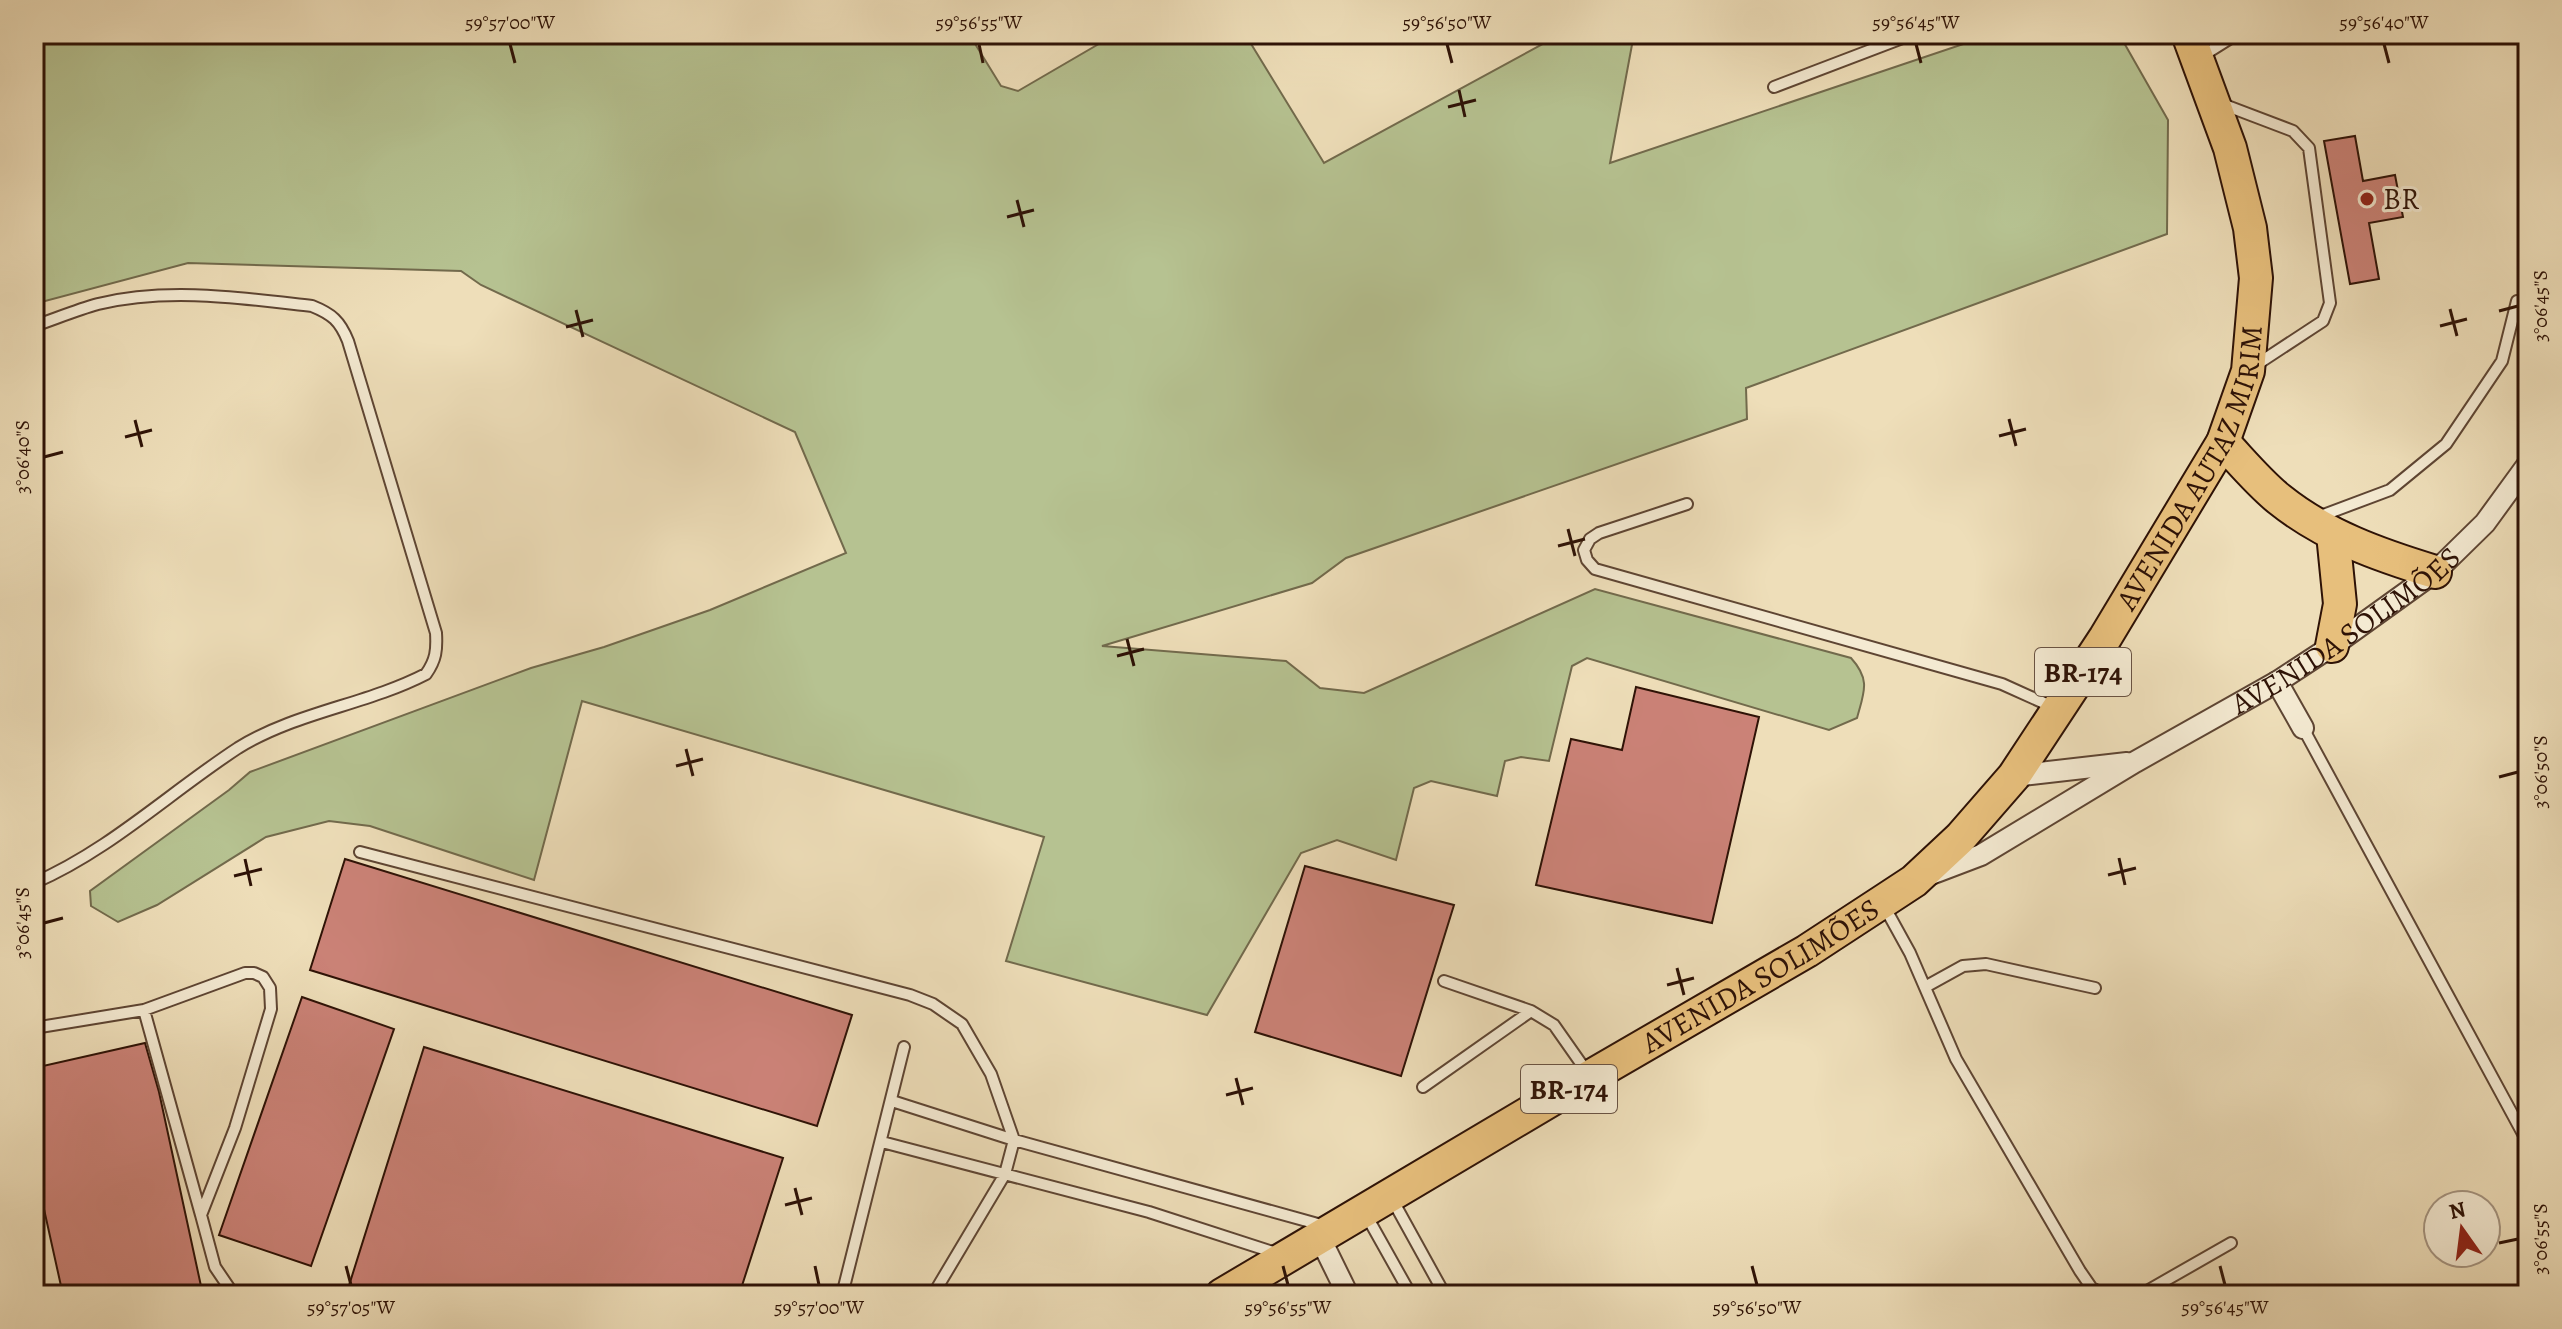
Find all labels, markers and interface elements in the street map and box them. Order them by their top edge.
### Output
text: 59°57'00"W [465,9,555,36]
text: 59°56'55"W [936,9,1023,36]
text: 59°56'50"W [1403,9,1492,36]
text: 59°56'45"W [1872,9,1960,36]
text: 59°56'40"W [2339,9,2429,36]
place label: BR [2383,179,2420,219]
marker: BR [2358,190,2376,208]
text: 3°06'45"S [2527,270,2554,342]
street label: AVENIDA AUTAZ MIRIM [2106,324,2272,618]
text: 3°06'40"S [9,420,36,494]
street label: AVENIDA SOLIMÕES [2223,538,2469,724]
road number: BR-174 [2035,648,2131,696]
text: 3°06'50"S [2527,735,2554,809]
text: 3°06'45"S [9,887,36,959]
street label: AVENIDA SOLIMÕES [1633,889,1887,1063]
road number: BR-174 [1521,1065,1617,1113]
north arrow [2422,1189,2502,1269]
text: N [2446,1194,2469,1227]
text: 3°06'55"S [2527,1203,2554,1275]
text: 59°57'05"W [307,1294,395,1321]
text: 59°57'00"W [774,1294,864,1321]
text: 59°56'55"W [1245,1294,1332,1321]
text: 59°56'50"W [1713,1294,1802,1321]
text: 59°56'45"W [2181,1294,2269,1321]

